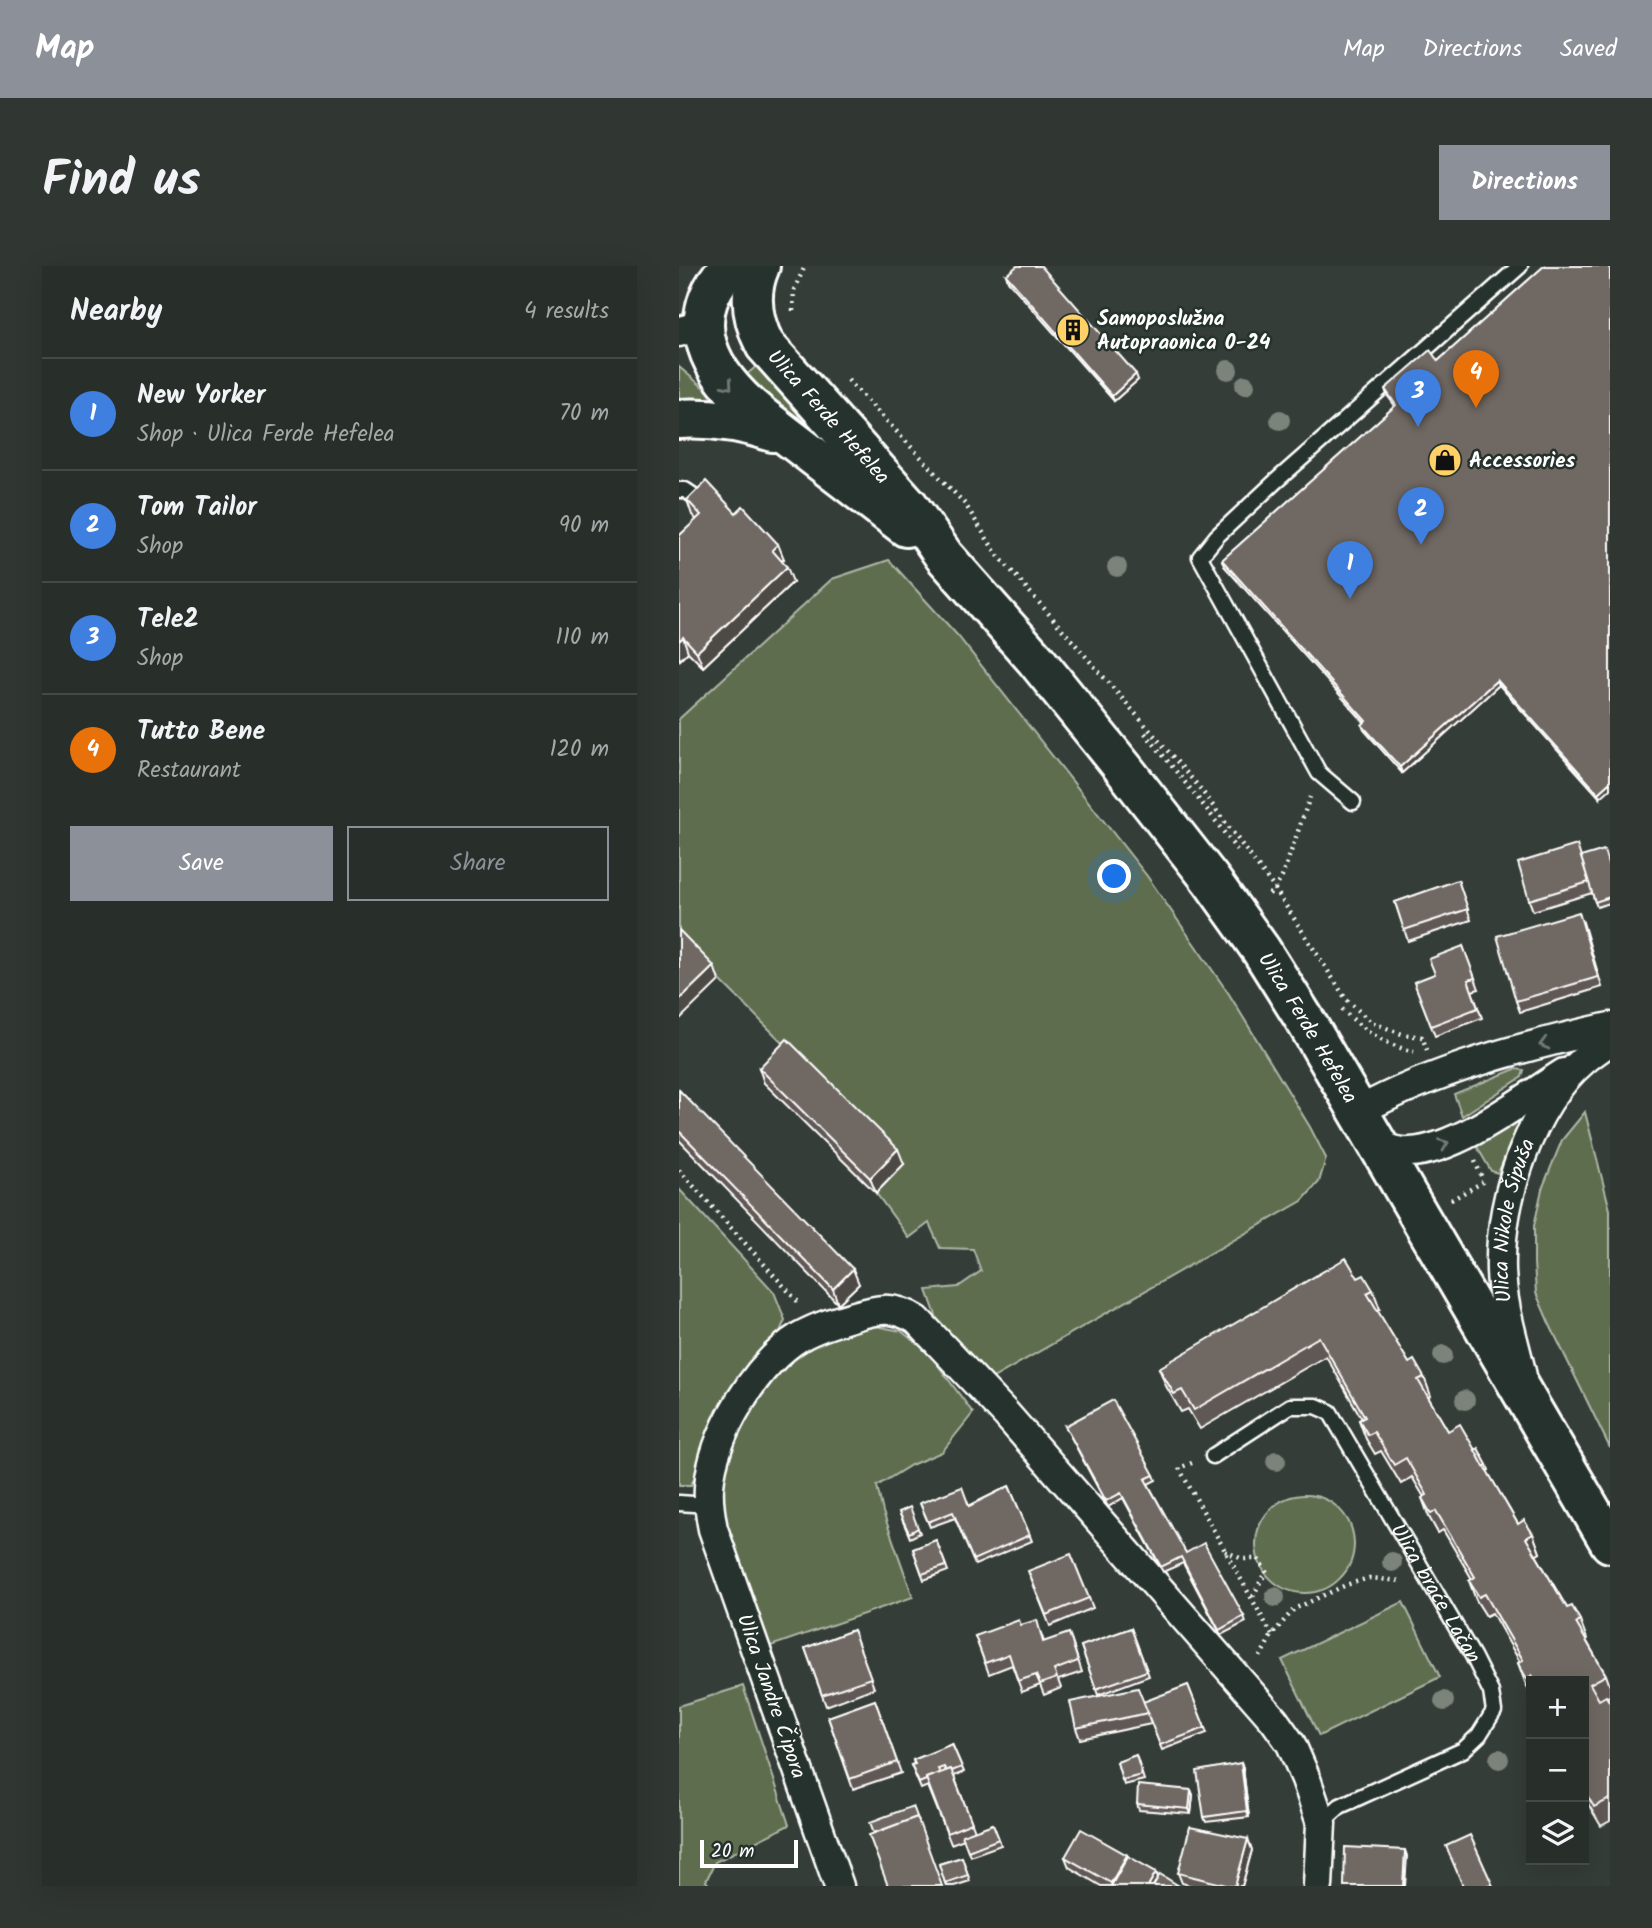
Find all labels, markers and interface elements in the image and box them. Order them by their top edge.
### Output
text: Map [35,23,95,76]
text: Map [1343,30,1385,69]
text: Directions [1423,30,1522,69]
text: Saved [1560,30,1617,69]
text: Find us [42,143,200,221]
button: Directions [1439,145,1610,220]
text: Nearby [70,288,162,336]
text: 4 results [524,294,609,330]
place label: Samoposlužna Autopraonica 0-24 [1097,303,1271,360]
building icon: Samoposlužna Autopraonica 0-24 [1054,311,1092,349]
street label: Ulica Ferde Hefelea [758,343,897,492]
pin: 4 [1453,350,1499,408]
pin: 3 [1395,369,1441,427]
text: New Yorker [137,375,265,417]
one-way arrow [720,377,732,390]
text: 1 [90,396,96,432]
text: 70 m [559,396,609,432]
text: Shop · Ulica Ferde Hefelea [137,417,395,453]
shop icon: Accessories [1426,441,1464,479]
place label: Accessories [1469,445,1576,478]
text: Tom Tailor [137,487,257,529]
pin: 2 [1398,487,1444,545]
text: 2 [86,508,100,544]
text: 90 m [559,508,609,544]
text: Shop [137,529,183,565]
pin: 1 [1327,541,1373,599]
text: Tele2 [137,599,199,641]
text: 3 [87,620,99,656]
text: 110 m [556,620,609,656]
text: Shop [137,641,183,677]
text: Tutto Bene [137,711,265,753]
text: 4 [87,732,99,768]
text: 120 m [549,732,609,768]
text: Restaurant [137,753,241,789]
button: Save [70,826,333,901]
button: Share [347,826,609,901]
your location [1097,859,1131,893]
street label: Ulica Ferde Hefelea [1249,946,1365,1110]
one-way arrow [1538,1036,1550,1050]
street label: Ulica Nikole Šipuša [1486,1134,1545,1305]
one-way arrow [1438,1138,1450,1152]
street label: Ulica braće Lačan [1381,1518,1489,1669]
street label: Ulica Jandre Čipora [727,1610,814,1783]
map controls [1526,1676,1589,1865]
button: + [1526,1676,1589,1739]
button: − [1526,1739,1589,1802]
button: layers [1526,1802,1589,1865]
scale bar [700,1837,798,1869]
text: 20 m [711,1837,754,1867]

